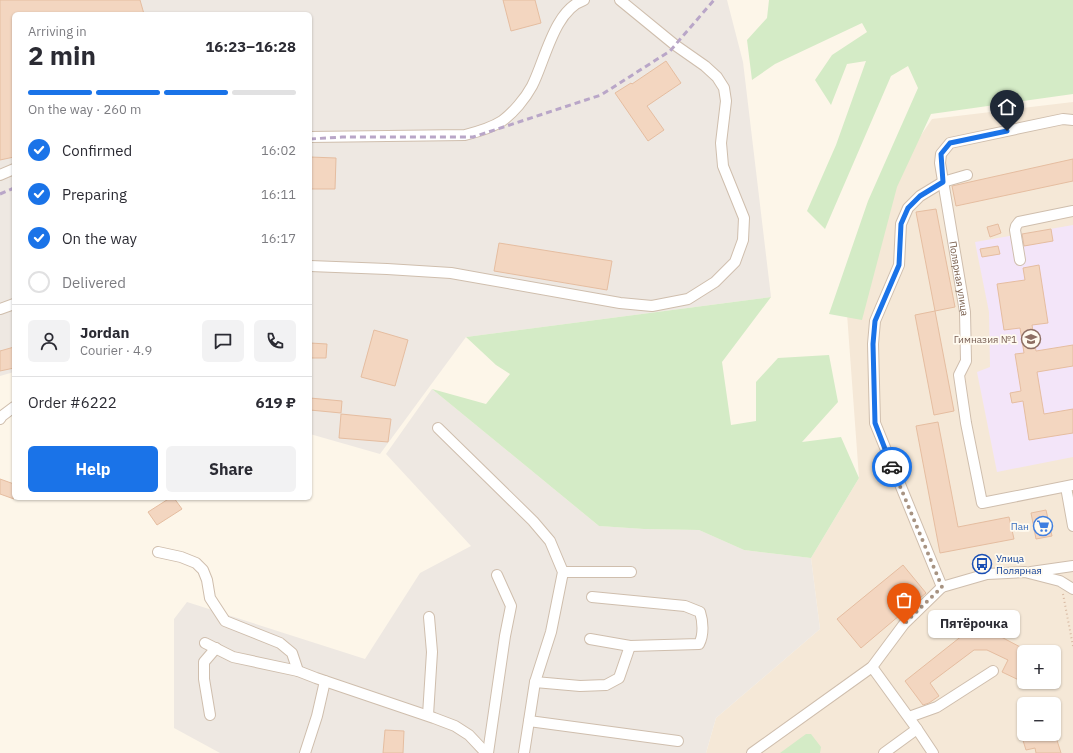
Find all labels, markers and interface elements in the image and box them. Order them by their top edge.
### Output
text: Arriving in [28,23,87,40]
text: 16:23–16:28 [205,37,296,56]
text: 2 min [28,38,96,72]
pin [990,90,1024,131]
icon: home [996,96,1018,118]
text: On the way · 260 m [28,101,141,118]
icon: check [28,139,50,161]
text: Confirmed [62,141,132,160]
text: 16:02 [261,142,296,159]
icon: check [28,183,50,205]
text: Preparing [62,185,127,204]
text: 16:11 [261,186,296,203]
icon: check [28,227,50,249]
text: On the way [62,229,137,248]
text: 16:17 [261,230,296,247]
street label: Полярная улица [946,240,971,317]
text: Delivered [62,273,126,292]
button: person [28,320,70,362]
button: chat [202,320,244,362]
button: phone [254,320,296,362]
text: Jordan [80,323,129,342]
school or university icon: Гимназия №1 [1020,328,1042,350]
place label: Гимназия №1 [954,333,1017,346]
text: Courier · 4.9 [80,342,152,359]
text: Order #6222 [28,393,117,412]
text: 619 ₽ [256,393,296,412]
button: Help [28,446,158,492]
button: Share [166,446,296,492]
courier [872,447,912,487]
icon: car [881,456,903,478]
supermarket icon: Пан [1032,515,1054,537]
place label: Пан [1011,520,1029,533]
place label: Улица Полярная [996,552,1042,577]
bus stop icon: Улица Полярная [971,553,993,575]
pin [887,583,921,624]
icon: bag [893,589,915,611]
callout: Пятёрочка [928,610,1020,638]
text: Пятёрочка [940,615,1008,632]
map controls [1017,645,1061,741]
button: + [1017,645,1061,689]
button: − [1017,697,1061,741]

